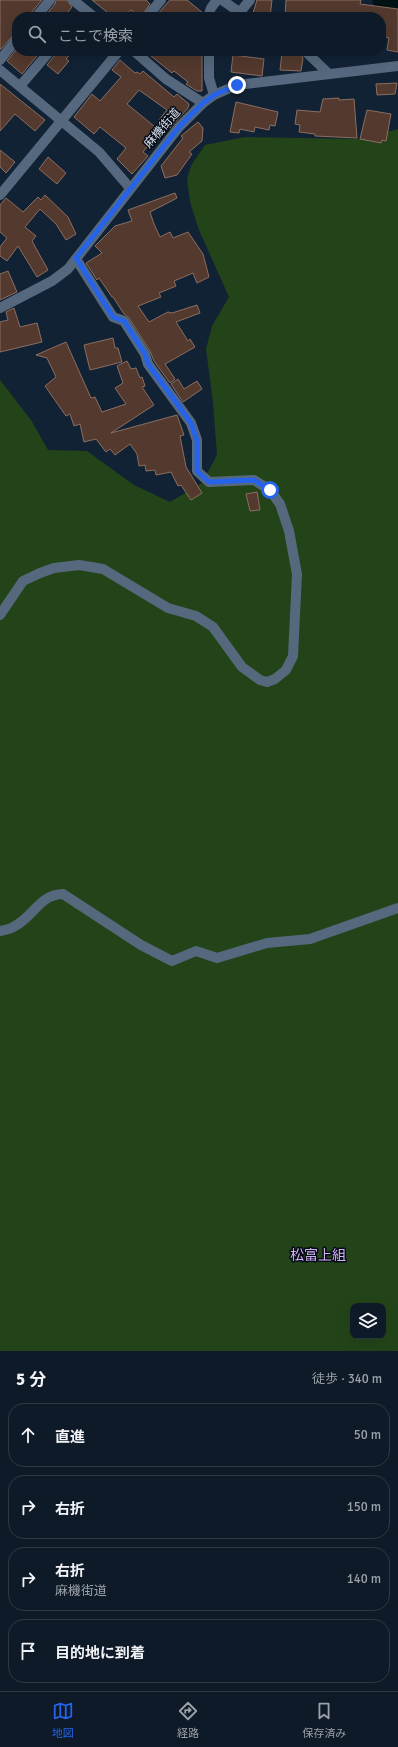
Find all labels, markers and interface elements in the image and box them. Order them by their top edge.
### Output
search box [12,12,386,56]
icon: search [26,23,48,45]
text: ここで検索 [58,27,133,45]
route end [228,76,246,94]
street label: 麻機街道 [141,105,184,151]
route start [261,481,279,499]
district label: 松富上組 [290,1247,346,1264]
map controls [350,1303,386,1339]
button: layers [350,1303,386,1339]
text: 5 分 [16,1369,46,1390]
text: 徒歩 · 340 m [312,1371,382,1387]
icon: ahead [17,1424,39,1446]
text: 50 m [354,1427,381,1443]
text: 直進 [55,1428,85,1446]
icon: right [17,1496,39,1518]
text: 150 m [347,1499,381,1515]
text: 右折 [55,1500,85,1518]
text: 右折 [55,1562,85,1580]
icon: right [17,1568,39,1590]
text: 140 m [347,1571,381,1587]
text: 麻機街道 [55,1583,107,1599]
icon: arrive [17,1640,39,1662]
text: 目的地に到着 [55,1644,145,1662]
tab: 地図 [52,1700,74,1740]
tab: 経路 [177,1700,199,1740]
tab: 保存済み [302,1700,346,1740]

